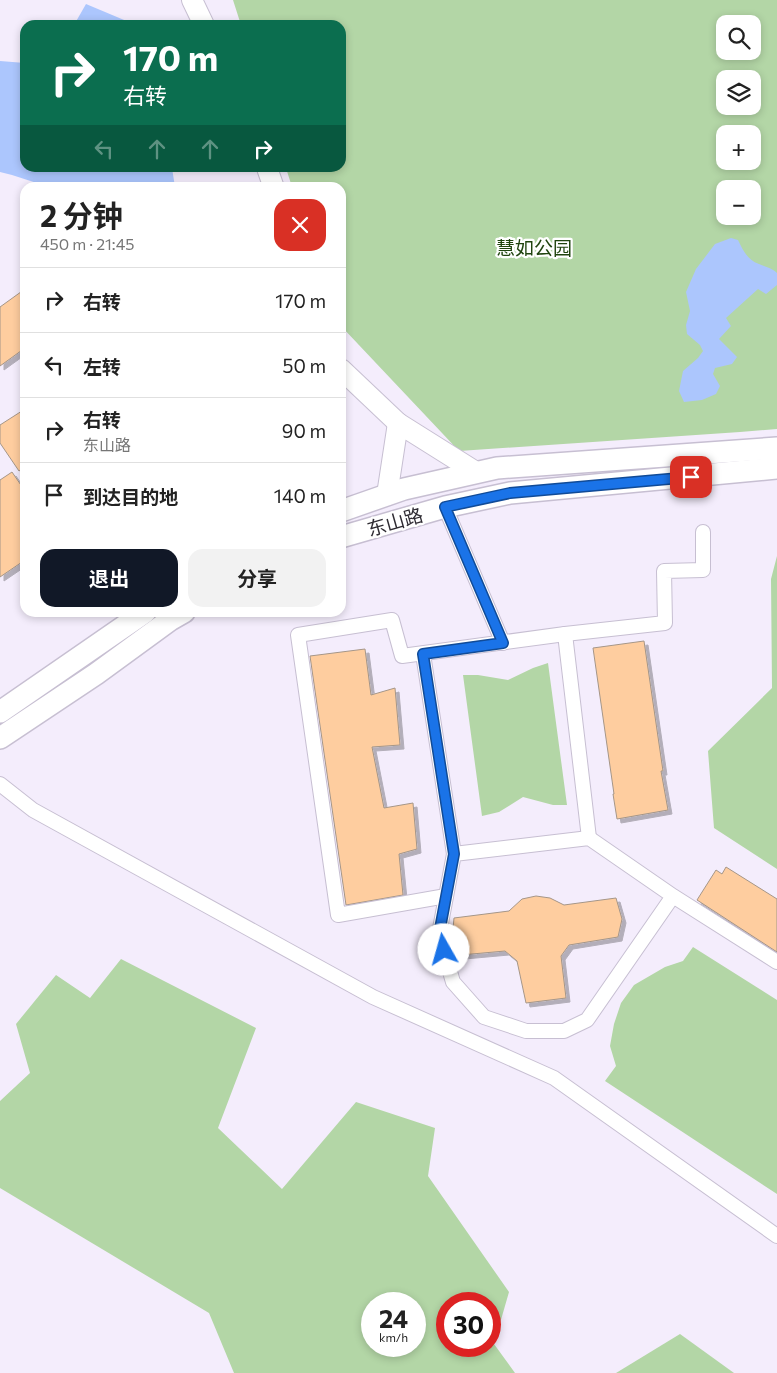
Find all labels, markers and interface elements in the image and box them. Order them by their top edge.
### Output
map controls [716,15,761,225]
button: search [716,15,761,60]
text: 170 m [123,35,218,78]
icon: right [40,40,105,105]
button: layers [716,70,761,115]
text: 右转 [123,82,167,109]
button: + [716,125,761,170]
icon: left [90,135,118,163]
icon: ahead [143,135,171,163]
icon: ahead [196,135,224,163]
icon: right [249,135,277,163]
button: − [716,180,761,225]
text: 2 分钟 [40,196,123,233]
button: close [274,199,326,251]
text: 450 m · 21:45 [40,234,134,253]
park label: 慧如公园 [496,236,572,259]
icon: right [40,286,68,314]
text: 170 m [275,289,326,312]
text: 右转 [83,290,121,313]
icon: left [40,351,68,379]
text: 50 m [282,354,326,377]
text: 左转 [83,355,121,378]
text: 右转 [83,408,121,431]
icon: right [40,416,68,444]
text: 90 m [282,419,326,442]
text: 东山路 [83,435,131,454]
pin [670,456,712,498]
icon: arrive [677,463,705,491]
icon: arrive [40,481,68,509]
text: 140 m [274,484,326,507]
text: 到达目的地 [83,485,178,508]
street label: 东山路 [364,503,425,540]
button: 退出 [40,549,178,607]
button: 分享 [188,549,326,607]
position arrow [417,923,469,975]
speed limit sign: 30 [436,1292,501,1357]
text: 24 [379,1303,408,1333]
text: km/h [379,1330,408,1344]

